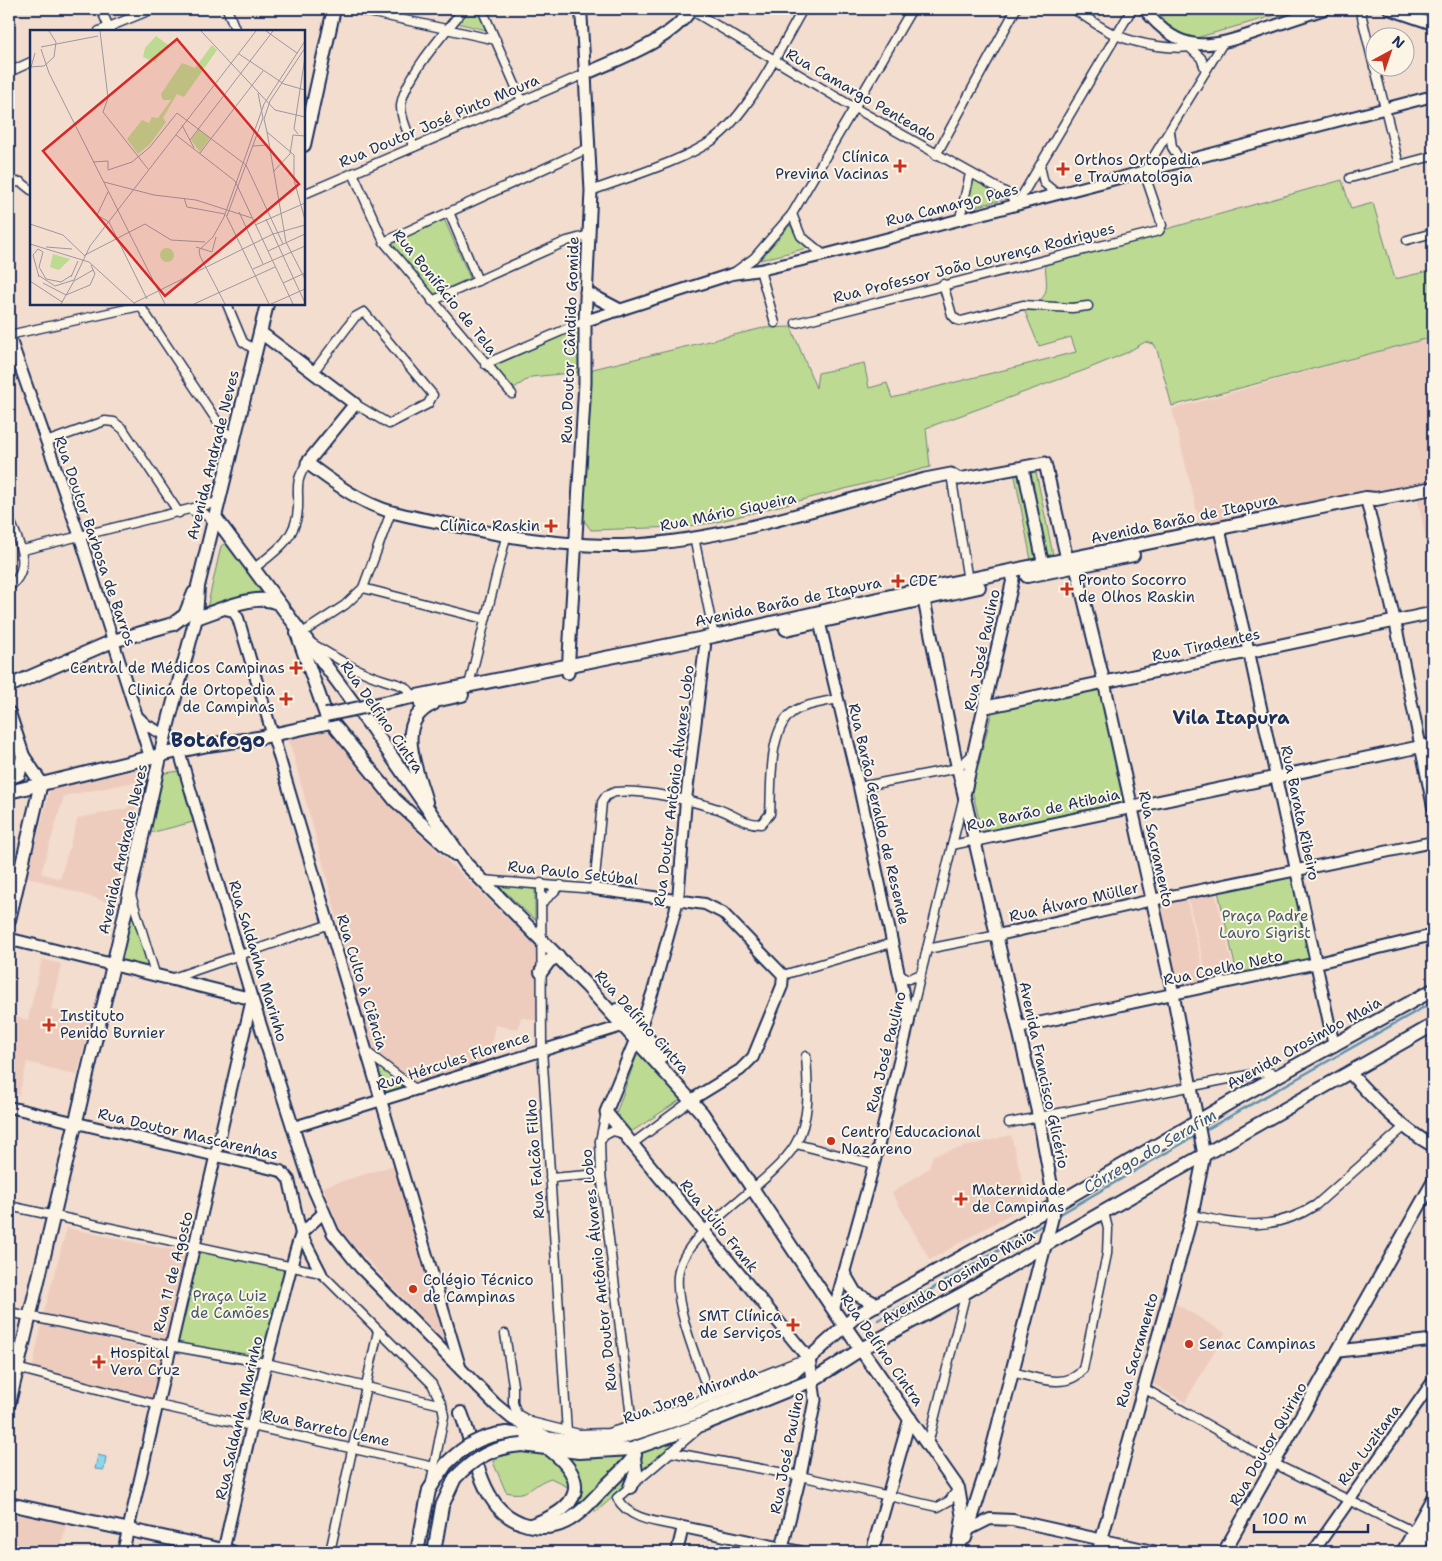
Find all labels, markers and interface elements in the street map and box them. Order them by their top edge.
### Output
north arrow [1364,28,1414,78]
inset map [30,30,305,305]
text: N [1388,32,1408,53]
street label: Rua Camargo Penteado [782,44,940,146]
street label: Rua Doutor José Pinto Moura [336,69,543,172]
place label: Clínica Previna Vacinas [775,147,890,184]
place label: Orthos Ortopedia e Traumatologia [1074,150,1201,187]
marker: Clínica Previna Vacinas [893,159,907,173]
marker: Orthos Ortopedia e Traumatologia [1056,162,1070,176]
street label: Rua Camargo Paes [884,179,1020,231]
street label: Rua Professor João Lourença Rodrigues [831,218,1117,308]
street label: Rua Bonifácio de Tela [388,225,502,359]
street label: Rua Doutor Cândido Gomide [556,236,584,444]
street label: Avenida Andrade Neves [182,368,244,542]
street label: Rua Doutor Barbosa de Barros [49,433,141,649]
street label: Rua Mário Siqueira [658,488,798,536]
street label: Avenida Barão de Itapura [1089,489,1280,549]
place label: Clínica Raskin [440,516,540,536]
marker: Clínica Raskin [544,519,558,533]
place label: Pronto Socorro de Olhos Raskin [1078,570,1195,607]
place label: CDE [909,571,938,591]
street label: Avenida Barão de Itapura [693,572,884,632]
marker: CDE [891,574,905,588]
marker: Pronto Socorro de Olhos Raskin [1060,582,1074,596]
street label: Rua José Paulino [959,587,1005,713]
street label: Rua Tiradentes [1150,624,1262,666]
street label: Rua Delfino Cintra [336,657,429,778]
place label: Central de Médicos Campinas [70,658,285,678]
marker: Central de Médicos Campinas [289,661,303,675]
street label: Rua Doutor Antônio Álvares Lobo [648,664,699,908]
place label: Clinica de Ortopedia de Campinas [128,680,276,717]
marker: Clinica de Ortopedia de Campinas [279,692,293,706]
street label: Rua Barão Geraldo de Resende [844,701,914,927]
district label: Vila Itapura [1172,706,1290,730]
district label: Botafogo [171,727,265,753]
street label: Rua Barata Ribeiro [1276,744,1324,882]
street label: Avenida Andrade Neves [94,762,152,936]
street label: Rua Barão de Atibaia [965,784,1122,836]
street label: Rua Sacramento [1134,789,1178,909]
street label: Rua Paulo Setúbal [507,856,640,890]
street label: Rua Álvaro Müller [1007,876,1141,927]
street label: Rua Saldanha Marinho [224,878,292,1044]
park label: Praça Padre Lauro Sigrist [1219,906,1311,943]
street label: Rua Culto à Ciência [332,912,392,1053]
street label: Rua Coelho Neto [1161,946,1285,990]
street label: Rua Delfino Cintra [590,966,694,1078]
street label: Avenida Francisco Glicério [1014,980,1074,1170]
street label: Rua José Paulino [861,989,911,1115]
street label: Avenida Orosimbo Maia [1223,992,1385,1094]
place label: Instituto Penido Burnier [60,1006,165,1043]
marker: Instituto Penido Burnier [42,1018,56,1032]
street label: Rua Hércules Florence [374,1027,532,1095]
street label: Rua Falcão Filho [521,1098,549,1220]
street label: Rua Doutor Mascarenhas [96,1103,280,1165]
water label: Córrego do Serafim [1080,1104,1220,1198]
place label: Centro Educacional Nazareno [841,1122,981,1159]
marker: Centro Educacional Nazareno [825,1135,837,1147]
street label: Rua Doutor Antônio Álvares Lobo [575,1148,622,1392]
street label: Rua Júlio Frank [675,1175,763,1277]
place label: Maternidade de Campinas [972,1180,1066,1217]
marker: Maternidade de Campinas [954,1192,968,1206]
street label: Rua 11 de Agosto [148,1209,198,1335]
street label: Avenida Orosimbo Maia [878,1225,1039,1329]
place label: Colégio Técnico de Campinas [423,1270,534,1307]
marker: Colégio Técnico de Campinas [407,1283,419,1295]
park label: Praça Luiz de Camões [191,1286,269,1323]
street label: Rua Delfino Cintra [836,1290,929,1411]
street label: Rua Sacramento [1111,1290,1163,1410]
place label: SMT Clínica de Serviços [698,1306,783,1343]
marker: SMT Clínica de Serviços [786,1318,800,1332]
street label: Rua Saldanha Marinho [210,1334,268,1502]
place label: Senac Campinas [1199,1334,1316,1354]
marker: Senac Campinas [1183,1338,1195,1350]
place label: Hospital Vera Cruz [110,1343,180,1380]
marker: Hospital Vera Cruz [92,1355,106,1369]
street label: Rua Jorge Miranda [620,1361,761,1429]
street label: Rua Doutor Quirino [1224,1378,1312,1510]
street label: Rua José Paulino [765,1390,809,1516]
street label: Rua Luzitana [1333,1400,1406,1490]
street label: Rua Barreto Leme [260,1405,392,1451]
scale bar [1254,1501,1368,1533]
text: 100 m [1262,1509,1307,1529]

